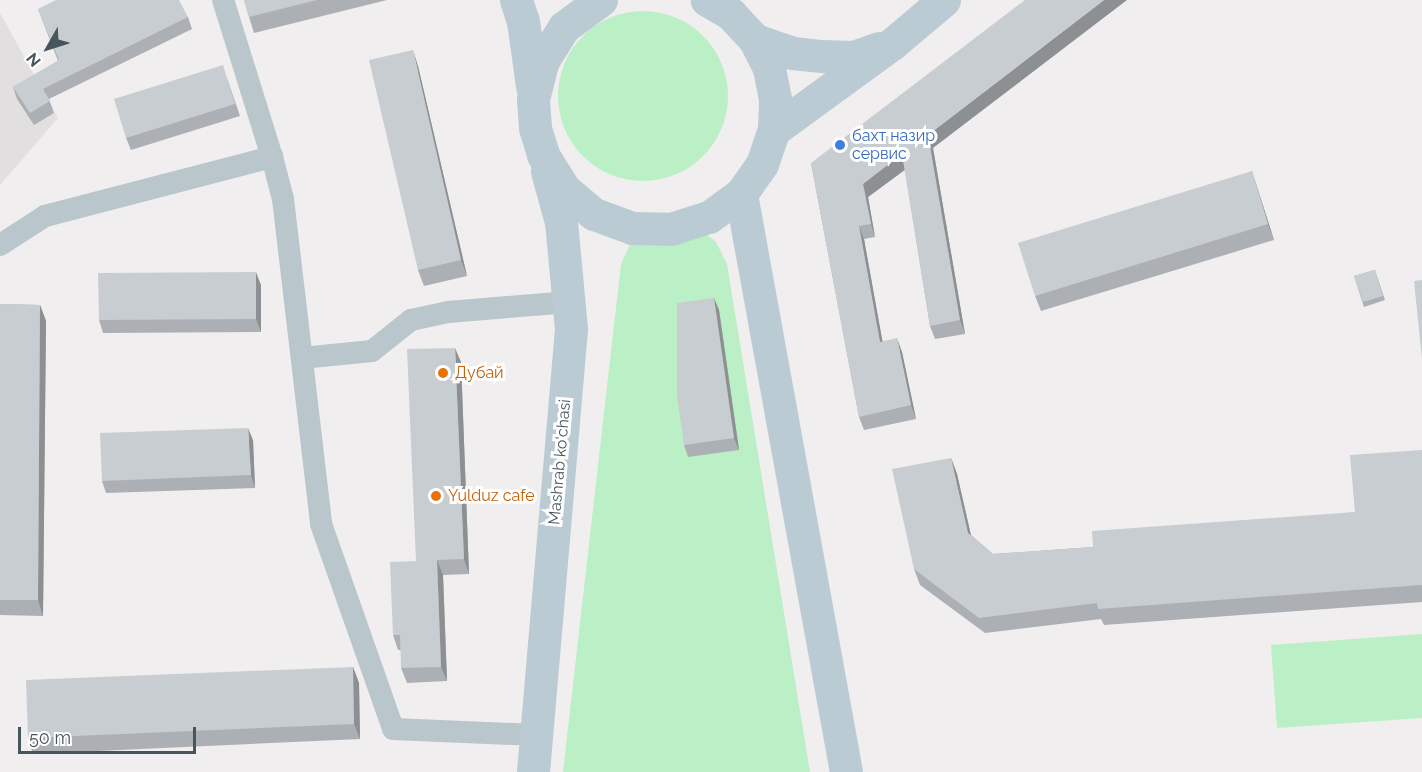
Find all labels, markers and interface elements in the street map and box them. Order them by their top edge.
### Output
north arrow [18,18,78,78]
text: N [22,49,45,70]
place label: бахт назир сервис [852,126,935,164]
marker: бахт назир сервис [833,138,847,152]
place label: Дубай [455,363,504,383]
marker: Дубай [436,366,450,380]
street label: Mashrab ko'chasi [545,398,575,526]
place label: Yulduz cafe [448,486,535,506]
marker: Yulduz cafe [429,489,443,503]
scale bar [21,715,200,753]
text: 50 m [29,727,71,748]

